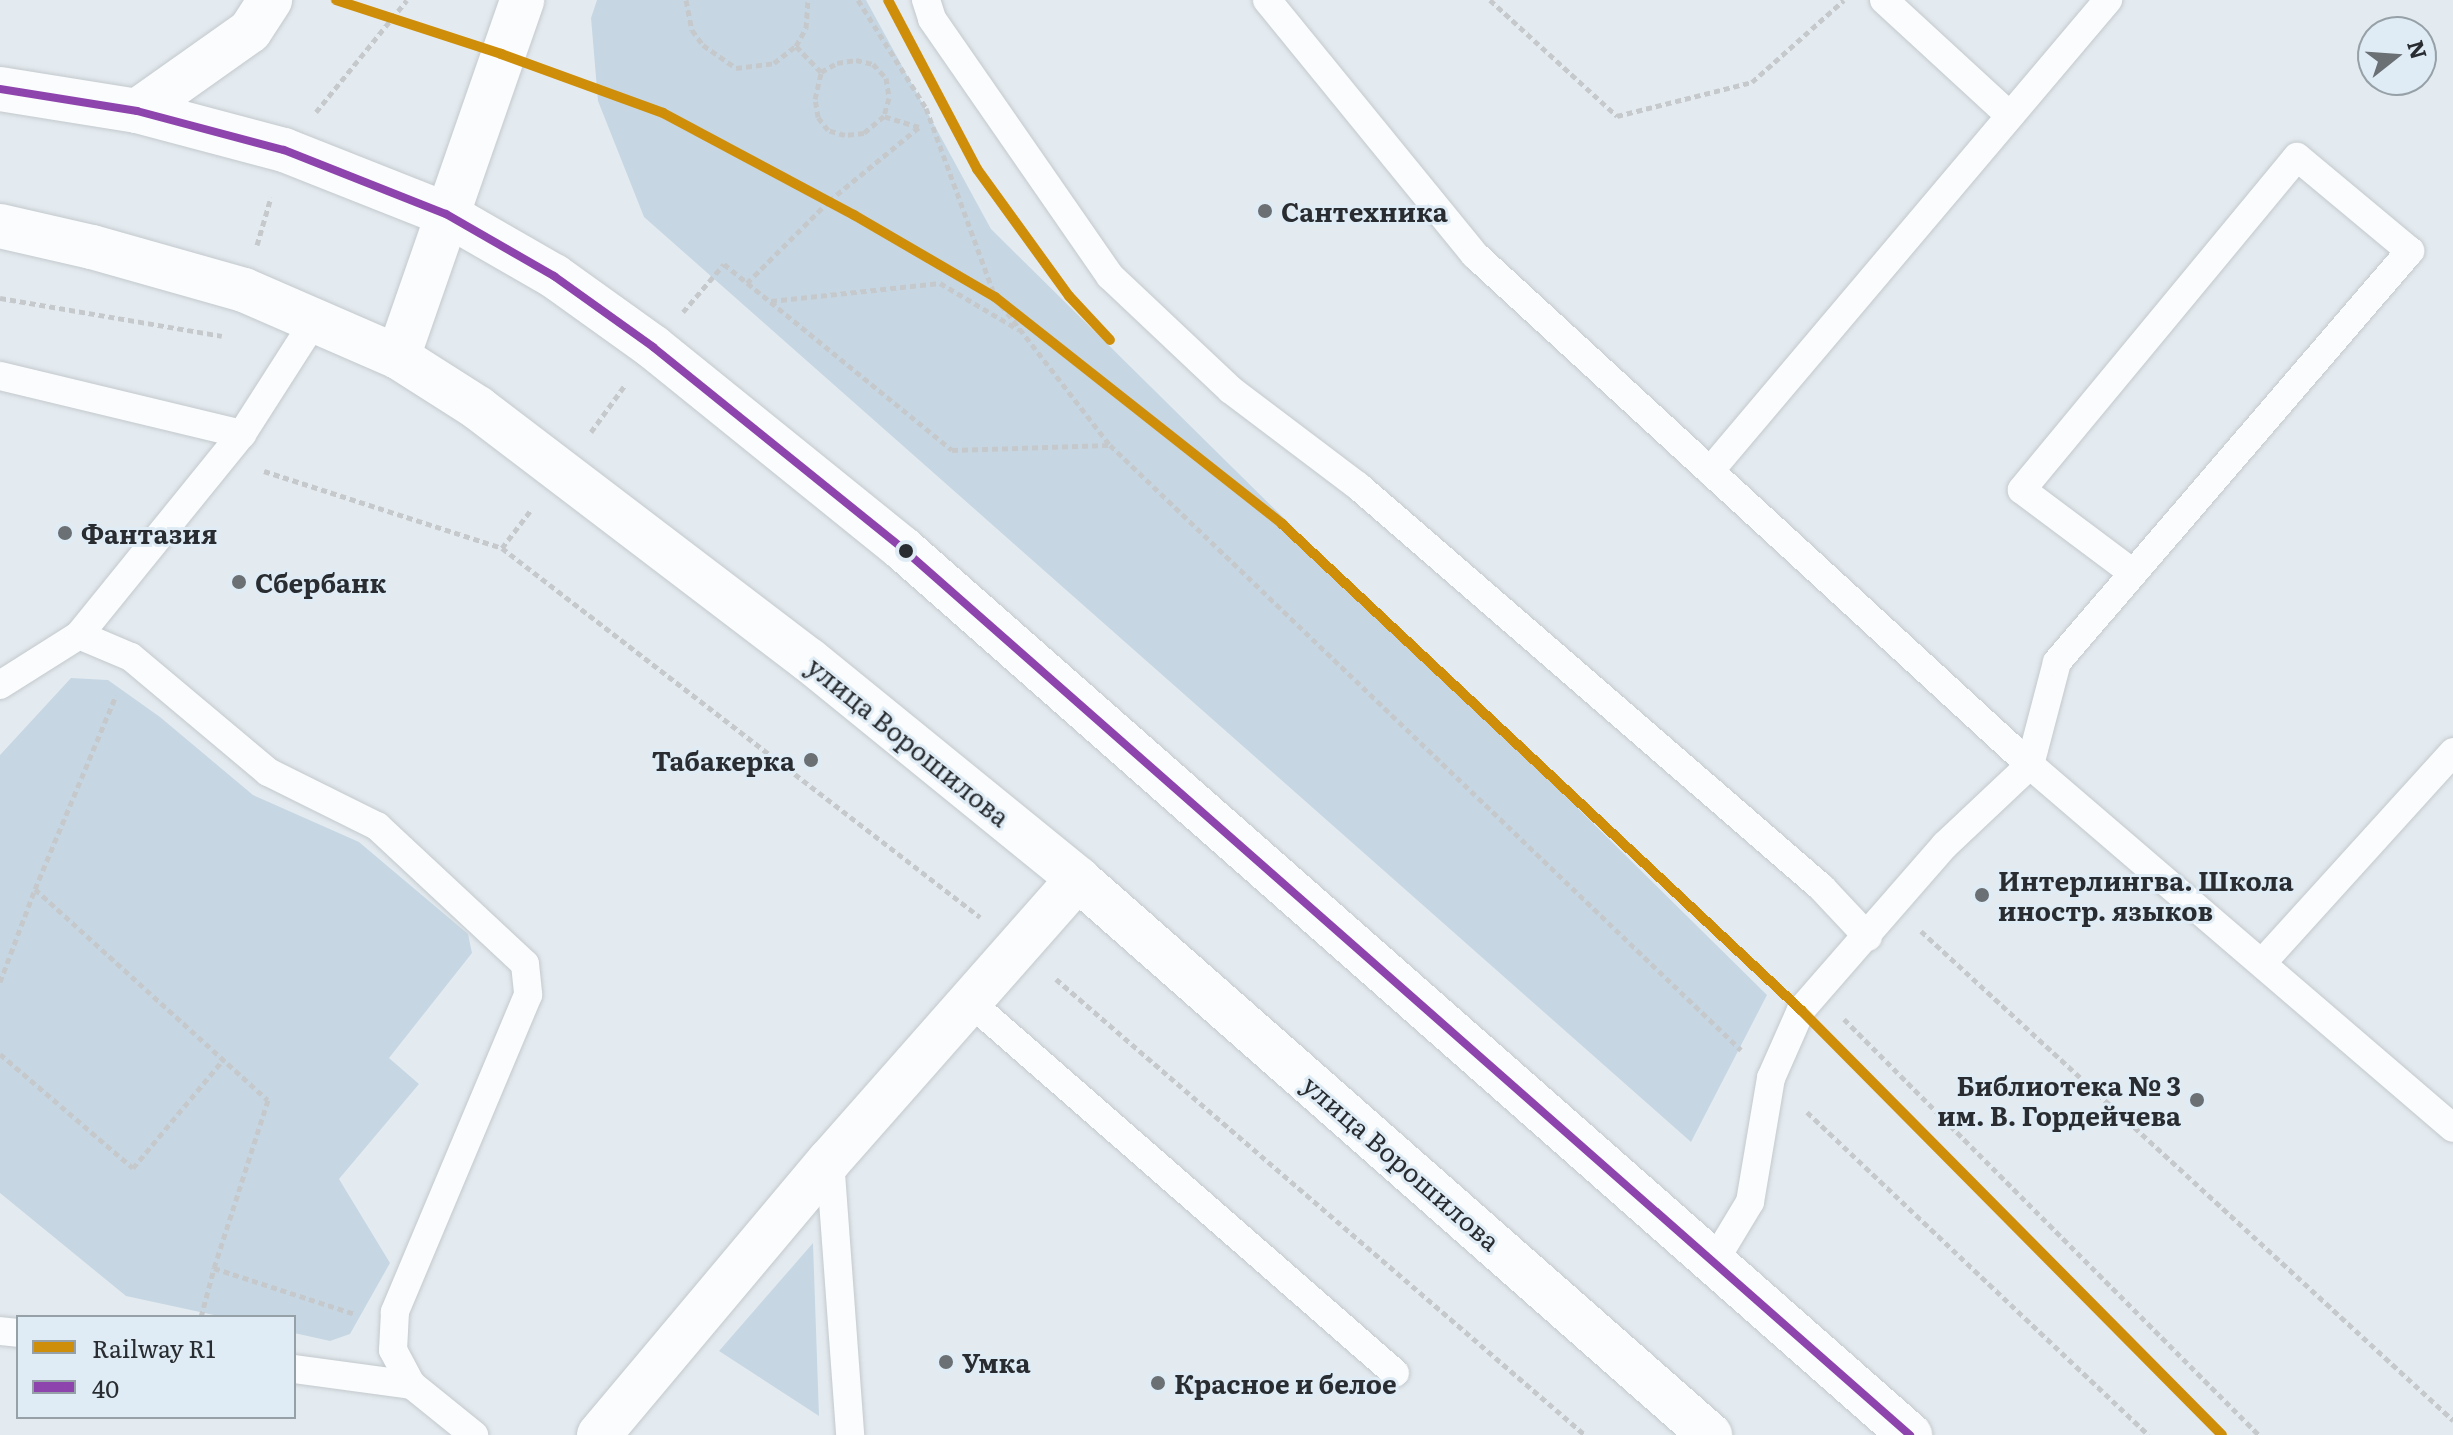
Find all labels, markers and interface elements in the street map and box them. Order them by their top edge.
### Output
north arrow [2357,16,2437,96]
text: N [2400,36,2437,63]
place label: Сантехника [1281,195,1448,227]
marker: Сантехника [1256,202,1274,220]
place label: Фантазия [81,517,217,549]
marker: Фантазия [56,524,74,542]
unlabelled marker [898,543,914,559]
place label: Сбербанк [255,566,386,598]
marker: Сбербанк [230,573,248,591]
street label: улица Ворошилова [802,650,1016,832]
place label: Табакерка [652,744,795,776]
marker: Табакерка [802,751,820,769]
place label: Интерлингва. Школа иностр. языков [1998,864,2293,926]
marker: Интерлингва. Школа иностр. языков [1973,886,1991,904]
street label: улица Ворошилова [1297,1068,1507,1256]
place label: Библиотека № 3 им. В. Гордейчева [1937,1069,2181,1130]
marker: Библиотека № 3 им. В. Гордейчева [2188,1091,2206,1109]
legend [16,1315,296,1419]
text: Railway R1 [92,1330,215,1365]
place label: Умка [962,1346,1030,1378]
marker: Умка [937,1353,955,1371]
place label: Красное и белое [1174,1367,1397,1399]
text: 40 [92,1370,119,1405]
marker: Красное и белое [1149,1374,1167,1392]

